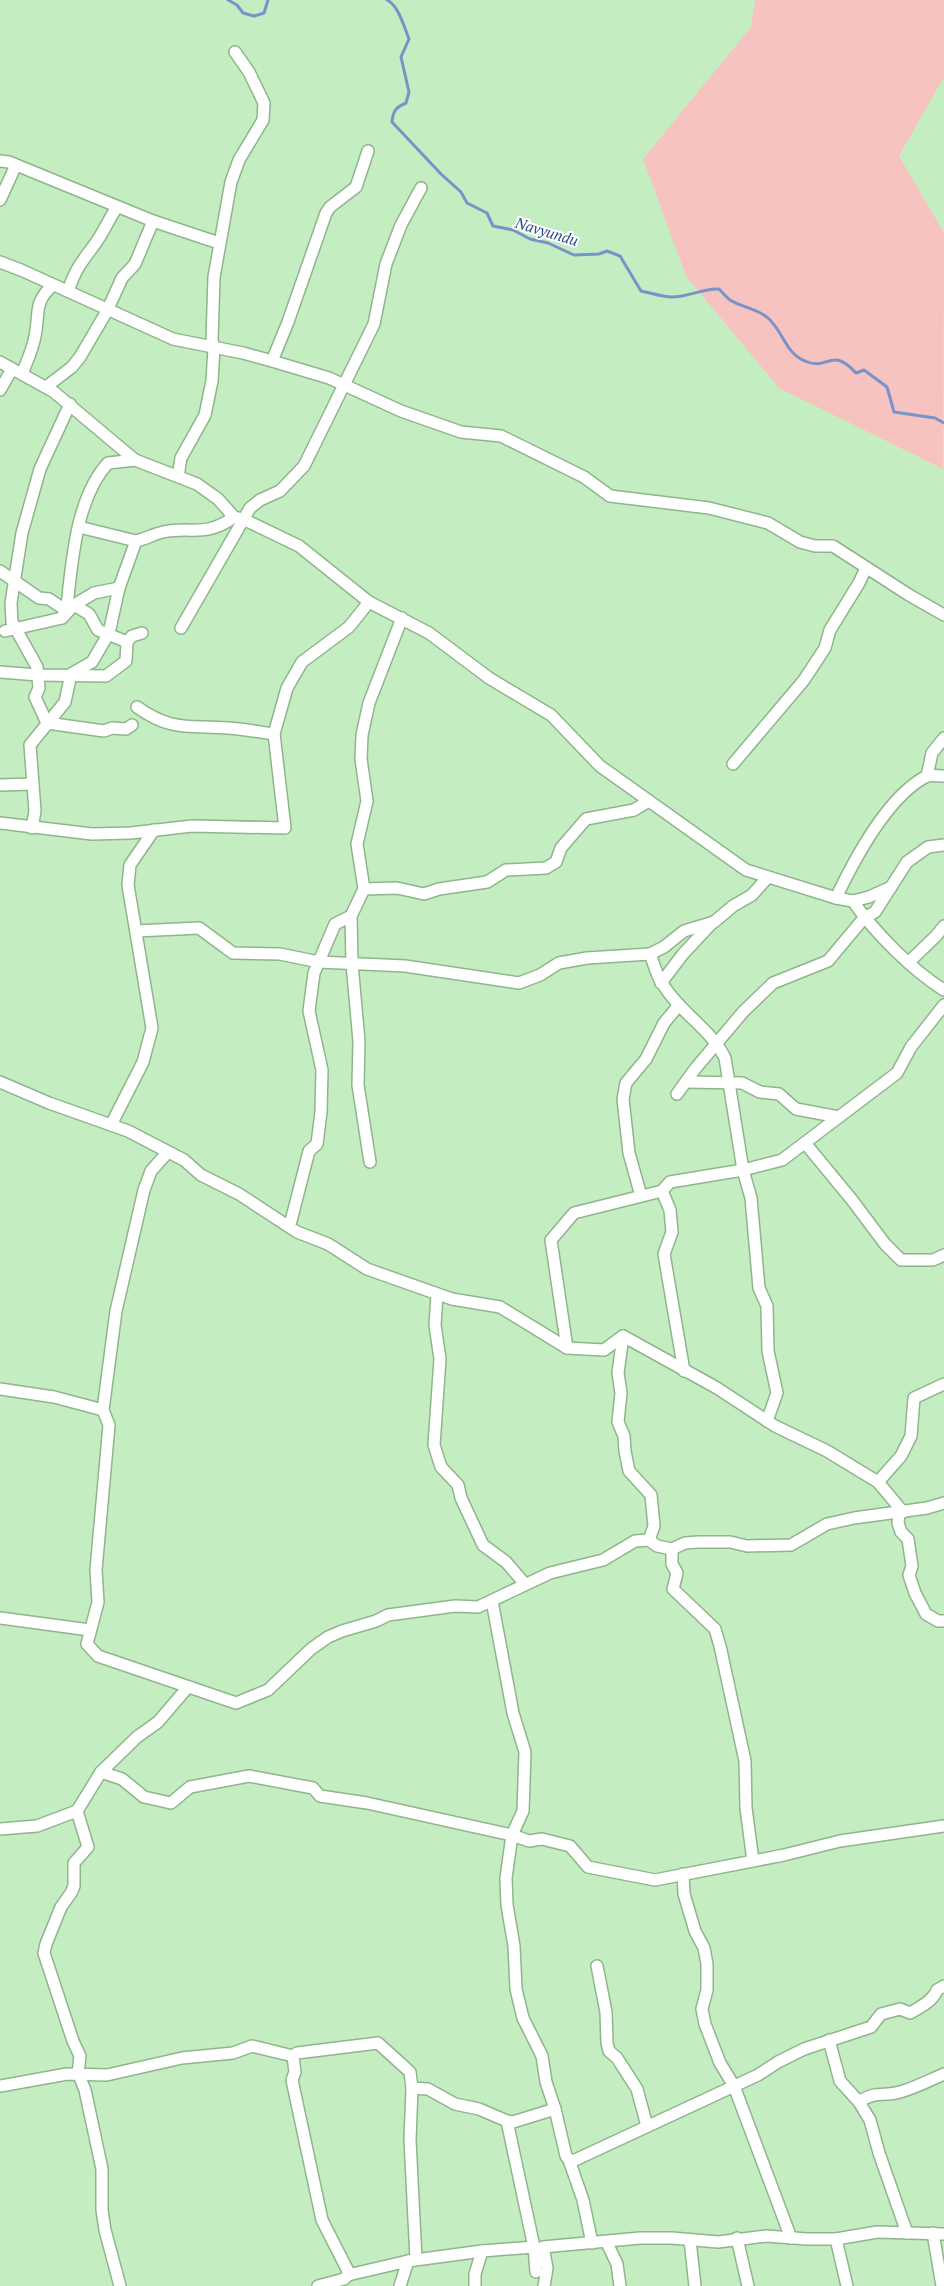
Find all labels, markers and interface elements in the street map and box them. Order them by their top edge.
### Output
water label: Navyundu [512,212,581,250]

